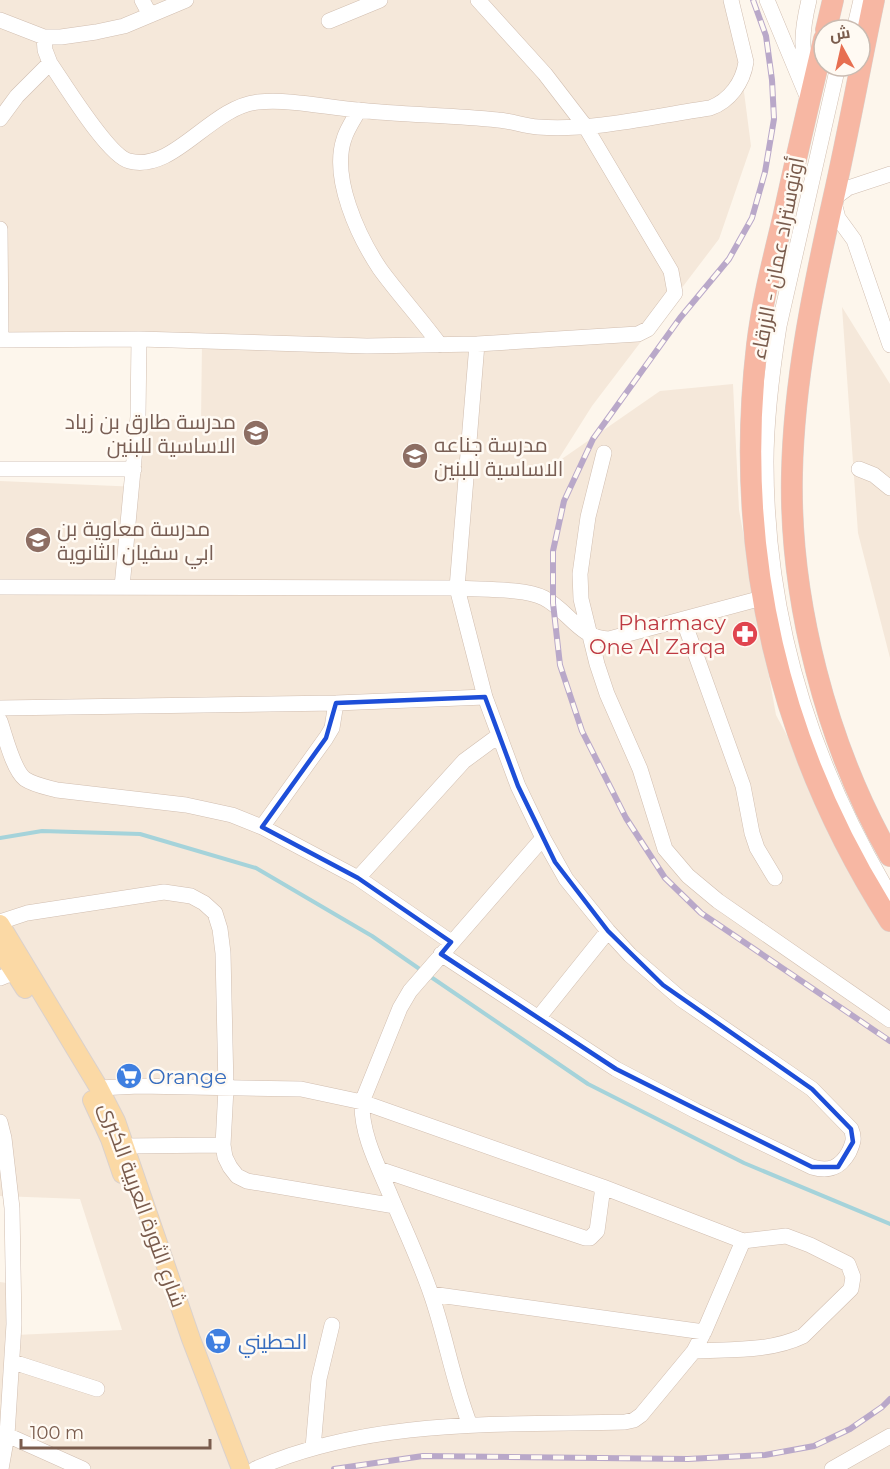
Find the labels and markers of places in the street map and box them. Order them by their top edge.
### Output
place label: مدرسة طارق بن زياد الاساسية للبنين [65,409,236,459]
school or university icon: مدرسة طارق بن زياد الاساسية للبنين [241,418,271,448]
place label: مدرسة جناعه الاساسية للبنين [434,432,563,482]
school or university icon: مدرسة جناعه الاساسية للبنين [400,441,430,471]
place label: مدرسة معاوية بن ابي سفيان الثانوية [57,516,214,569]
school or university icon: مدرسة معاوية بن ابي سفيان الثانوية [23,525,53,555]
place label: Pharmacy One Al Zarqa [589,610,727,659]
pharmacy icon: Pharmacy One Al Zarqa [730,619,760,649]
supermarket icon: Orange [114,1061,144,1091]
place label: Orange [148,1064,227,1089]
supermarket icon: الحطيني [203,1326,233,1356]
place label: الحطيني [238,1329,307,1358]

